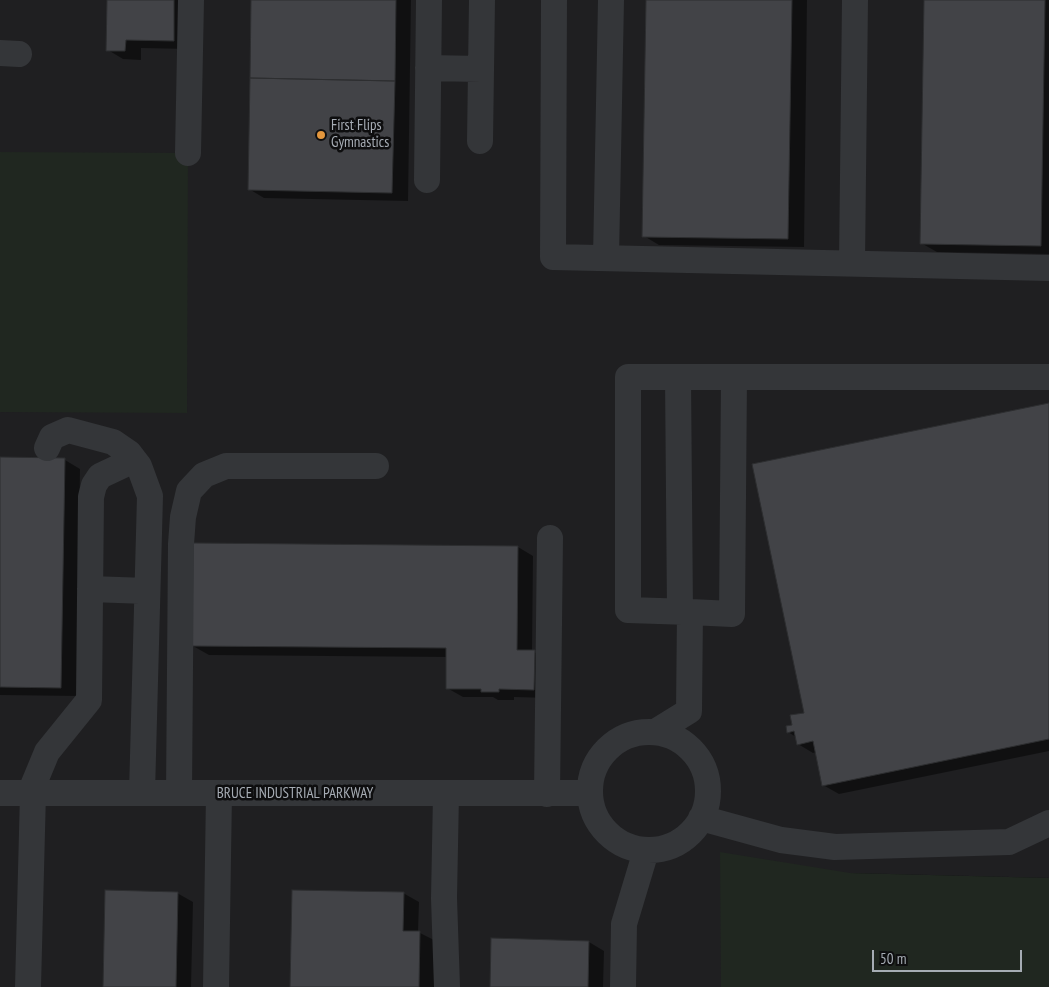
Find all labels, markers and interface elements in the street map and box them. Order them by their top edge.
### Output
place label: First Flips Gymnastics [331,117,389,152]
marker: First Flips Gymnastics [315,129,327,141]
street label: BRUCE INDUSTRIAL PARKWAY [217,785,373,803]
scale bar [874,940,1024,972]
text: 50 m [880,949,906,968]

